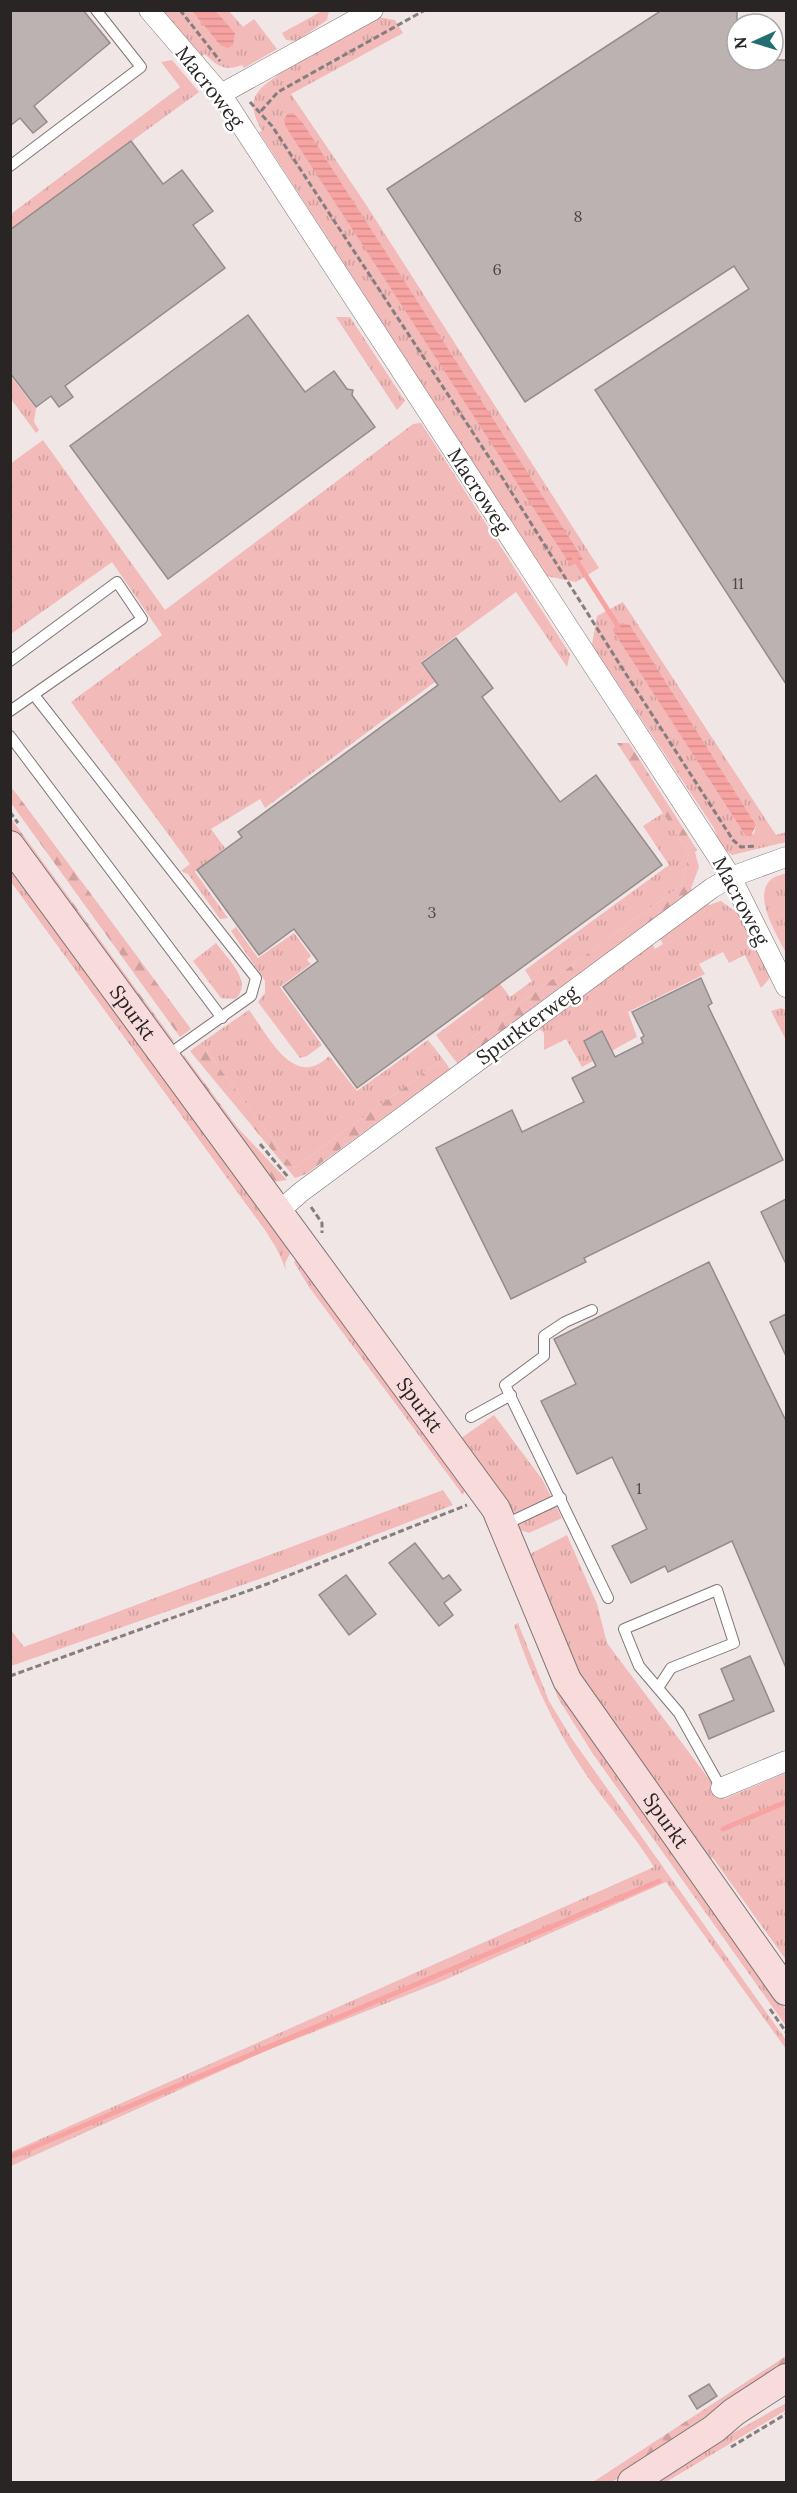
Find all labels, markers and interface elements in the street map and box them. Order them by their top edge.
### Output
north arrow [725,12,785,72]
text: N [730,36,750,50]
street label: Macroweg [171,41,251,133]
house number: 8 [574,206,583,226]
house number: 6 [492,259,502,279]
street label: Macroweg [443,443,517,539]
house number: 11 [732,573,744,593]
street label: Macroweg [708,852,776,950]
house number: 3 [428,902,437,922]
street label: Spurkterweg [471,979,583,1070]
street label: Spurkt [105,980,162,1045]
street label: Spurkt [392,1372,449,1437]
house number: 1 [636,1478,642,1498]
street label: Spurkt [638,1788,695,1853]

